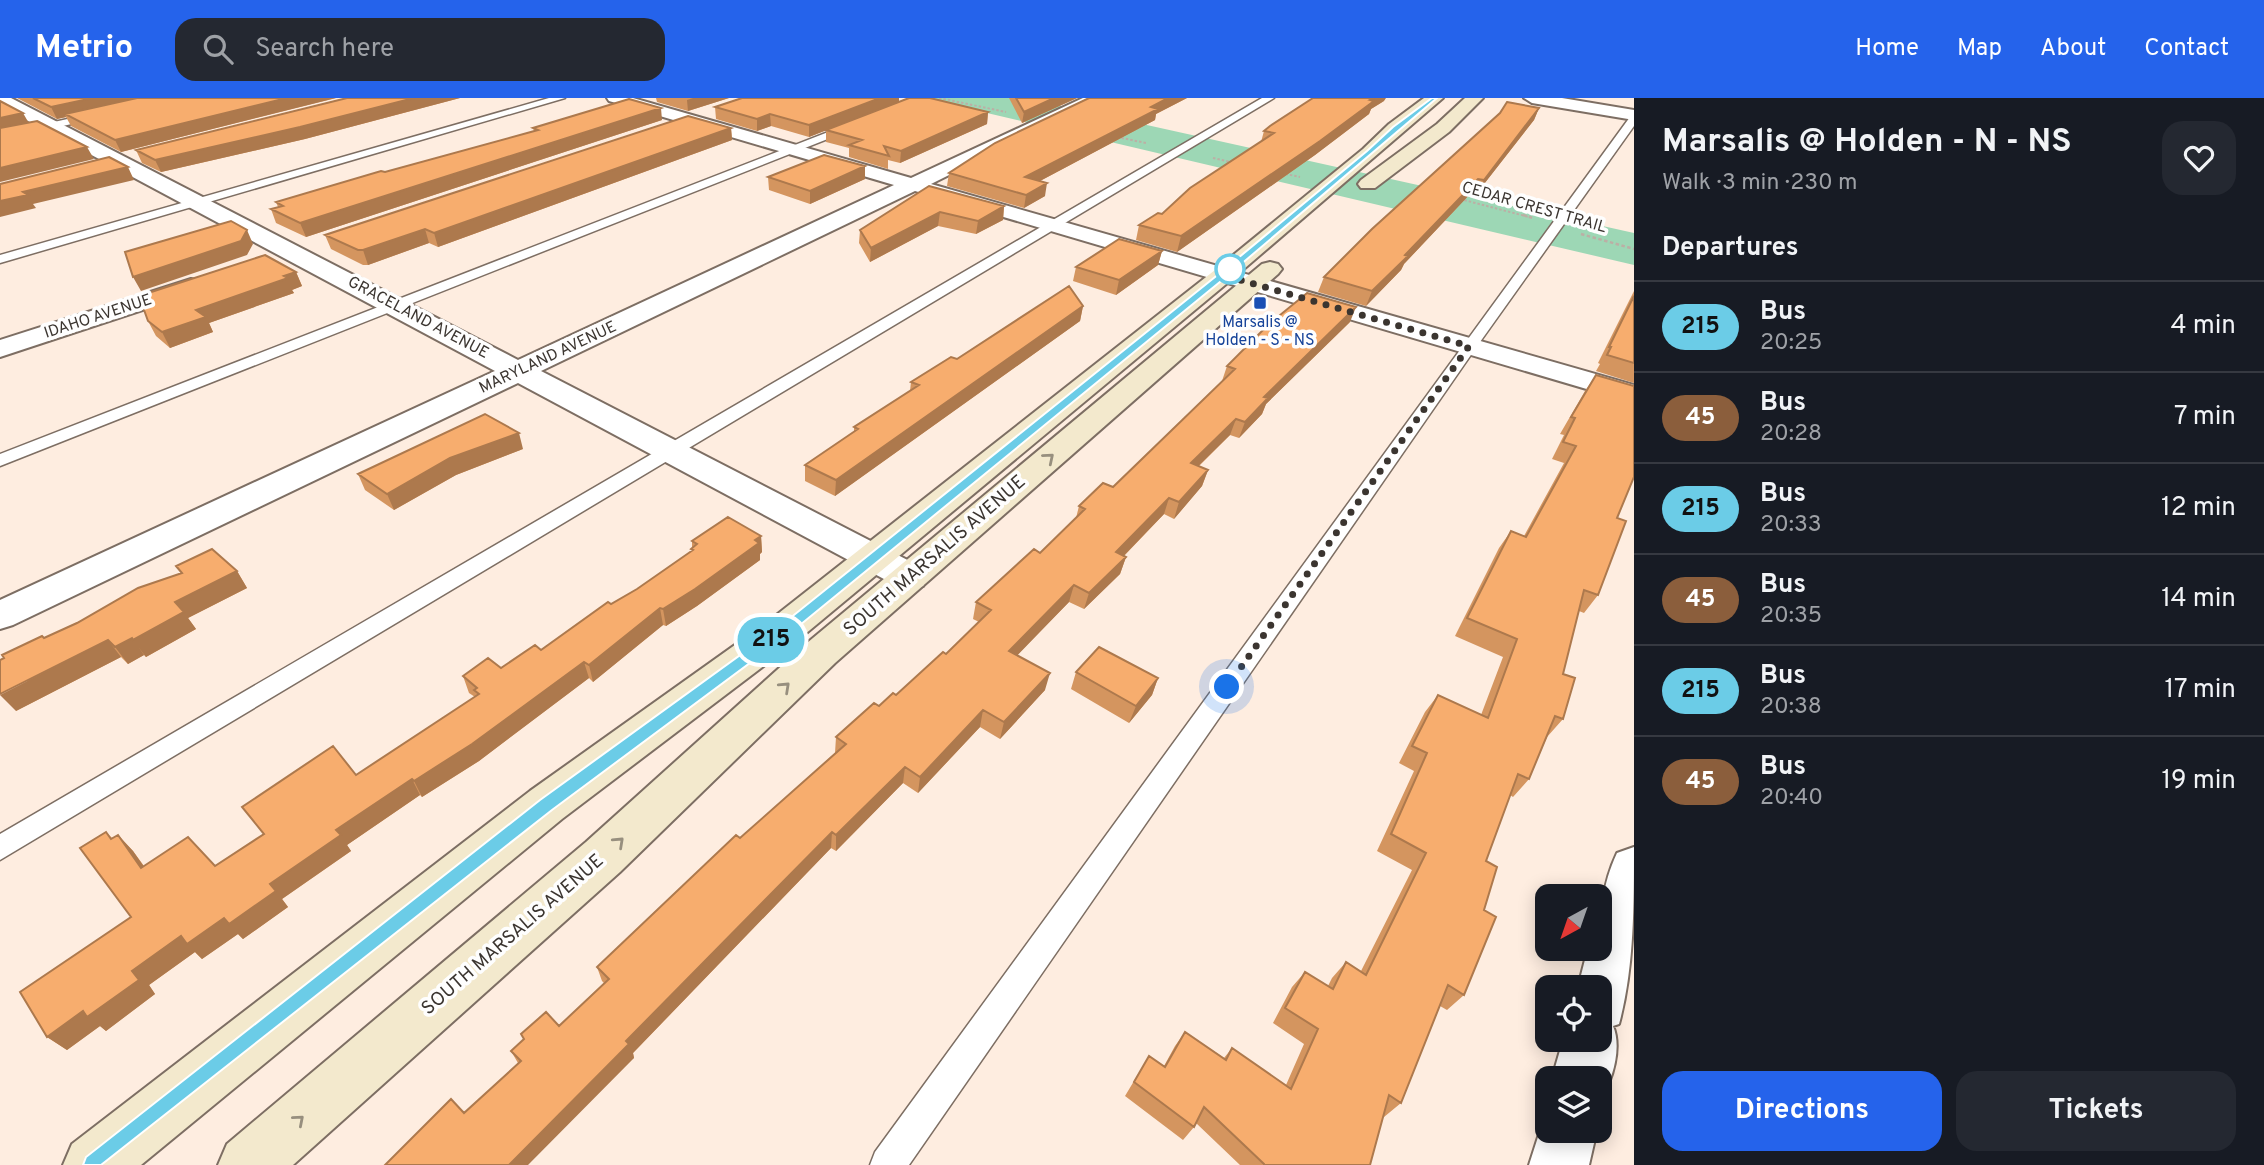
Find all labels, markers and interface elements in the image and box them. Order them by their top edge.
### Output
search box [175,18,665,81]
text: Metrio [35,28,133,70]
icon: search [199,30,237,68]
text: Search here [255,33,394,66]
text: Home [1855,34,1919,64]
text: Map [1957,34,2002,64]
text: About [2040,34,2106,64]
text: Contact [2144,34,2229,64]
button: heart [2162,121,2236,195]
text: Marsalis @ Holden - N - NS [1662,122,2071,164]
text: Walk · 3 min · 230 m [1662,169,1858,198]
street label: CEDAR CREST TRAIL [1459,178,1609,238]
text: Departures [1662,232,1799,265]
unlabelled marker [1215,254,1245,284]
street label: GRACELAND AVENUE [344,272,492,364]
street label: IDAHO AVENUE [42,290,154,344]
marker: Marsalis @ Holden - S - NS [1252,295,1268,311]
text: Bus [1760,296,1806,329]
text: 4 min [2170,310,2236,343]
text: 215 [1681,312,1720,342]
place label: Marsalis @ Holden - S - NS [1205,313,1315,351]
street label: MARYLAND AVENUE [476,317,620,399]
text: 20:25 [1760,329,1822,358]
text: Bus [1760,387,1806,420]
text: 7 min [2174,401,2236,434]
text: 45 [1685,403,1716,433]
text: 20:28 [1760,420,1822,449]
one-way arrow [1041,454,1054,466]
street label: SOUTH MARSALIS AVENUE [839,470,1031,642]
text: Bus [1760,478,1806,511]
text: 12 min [2161,492,2236,525]
text: 215 [1681,494,1720,524]
text: 20:33 [1760,511,1822,540]
text: Bus [1760,569,1806,602]
text: 14 min [2161,583,2236,616]
text: 45 [1685,585,1716,615]
text: 20:35 [1760,602,1822,631]
line badge: 215 [731,617,811,663]
text: 215 [752,625,790,655]
text: Bus [1760,660,1806,693]
your location [1209,669,1244,704]
text: 17 min [2164,674,2236,707]
text: 215 [1681,676,1720,706]
one-way arrow [777,682,790,695]
text: 20:38 [1760,693,1822,722]
text: Bus [1760,751,1806,784]
text: 19 min [2161,765,2236,798]
text: 45 [1685,767,1716,797]
text: 20:40 [1760,784,1823,813]
one-way arrow [611,838,624,851]
street label: SOUTH MARSALIS AVENUE [417,849,609,1021]
north arrow [1535,884,1612,961]
map controls [1535,884,1612,1143]
button: locate [1535,975,1612,1052]
button: layers [1535,1066,1612,1143]
button: Directions [1662,1071,1942,1151]
button: Tickets [1956,1071,2236,1151]
one-way arrow [291,1116,304,1128]

